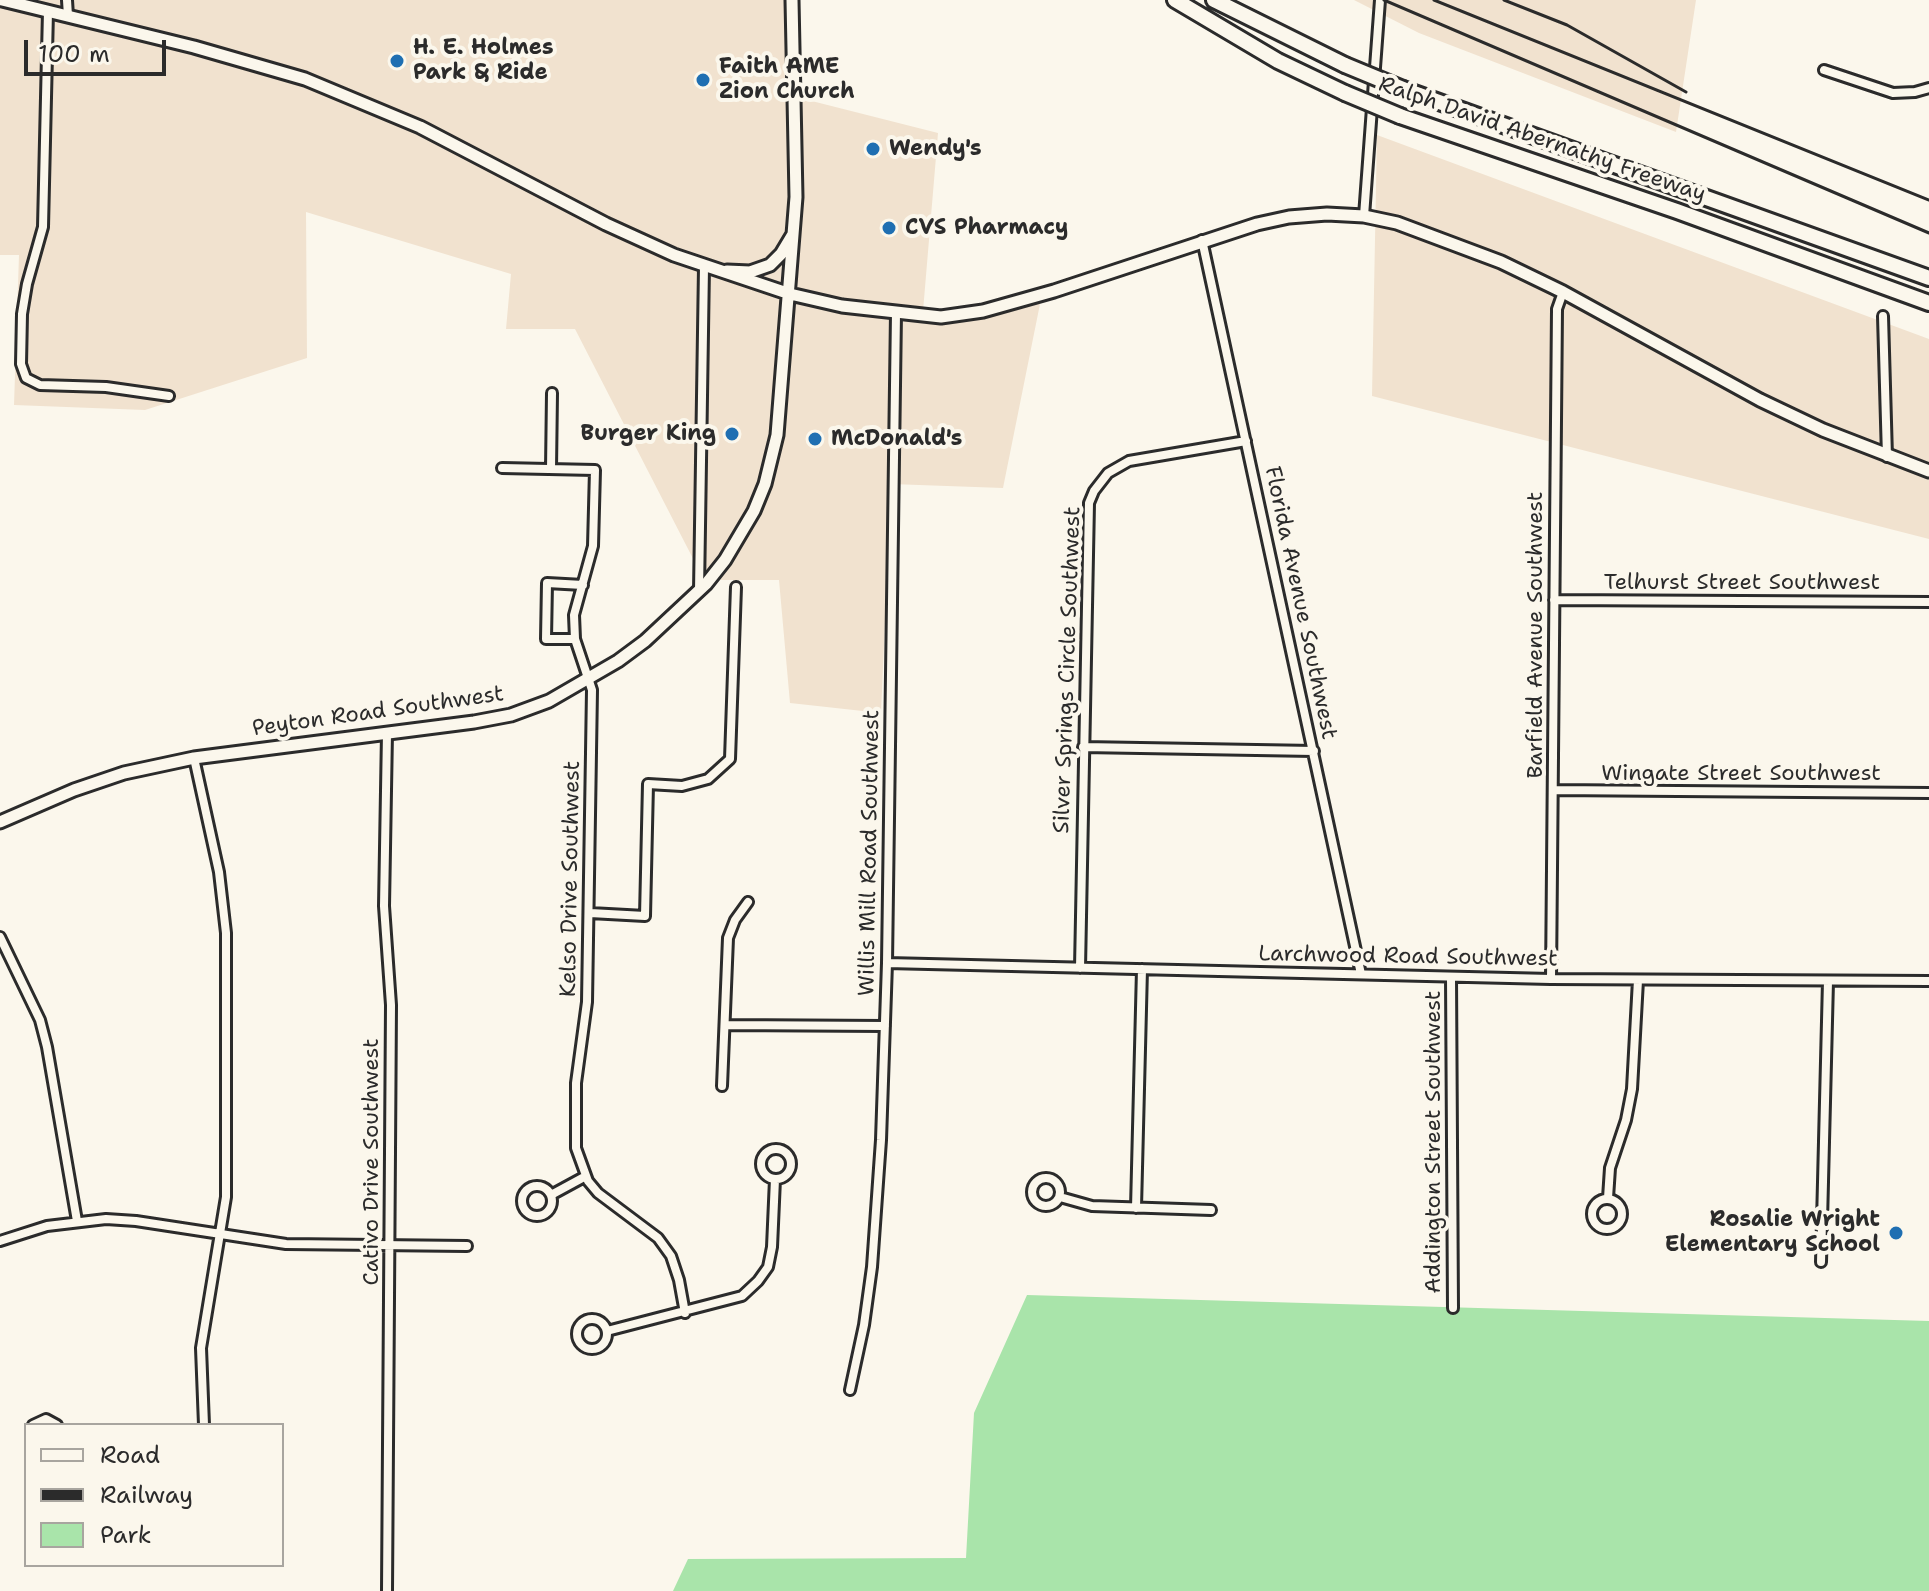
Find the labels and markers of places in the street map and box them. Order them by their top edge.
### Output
place label: H. E. Holmes Park & Ride [413,35,554,86]
marker: H. E. Holmes Park & Ride [388,52,406,70]
place label: Faith AME Zion Church [719,54,855,106]
marker: Faith AME Zion Church [694,71,712,89]
place label: Wendy's [889,136,982,162]
marker: Wendy's [864,140,882,158]
place label: CVS Pharmacy [905,215,1068,241]
marker: CVS Pharmacy [880,219,898,237]
place label: Burger King [581,421,716,447]
marker: Burger King [723,425,741,443]
place label: McDonald's [831,426,962,452]
marker: McDonald's [806,430,824,448]
place label: Rosalie Wright Elementary School [1665,1207,1880,1258]
marker: Rosalie Wright Elementary School [1887,1224,1905,1242]

